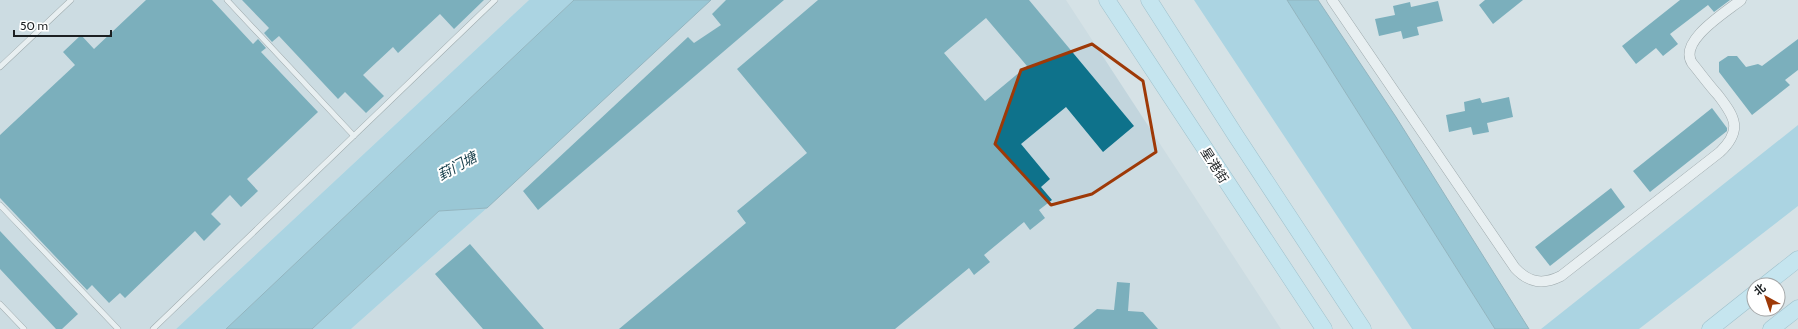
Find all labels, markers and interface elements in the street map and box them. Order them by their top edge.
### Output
scale bar [14,12,111,38]
text: 50 m [20,18,48,33]
street label: 星港街 [1198,144,1232,186]
water label: 葑门塘 [434,147,481,184]
north arrow [1746,277,1786,317]
text: 北 [1751,280,1768,298]

